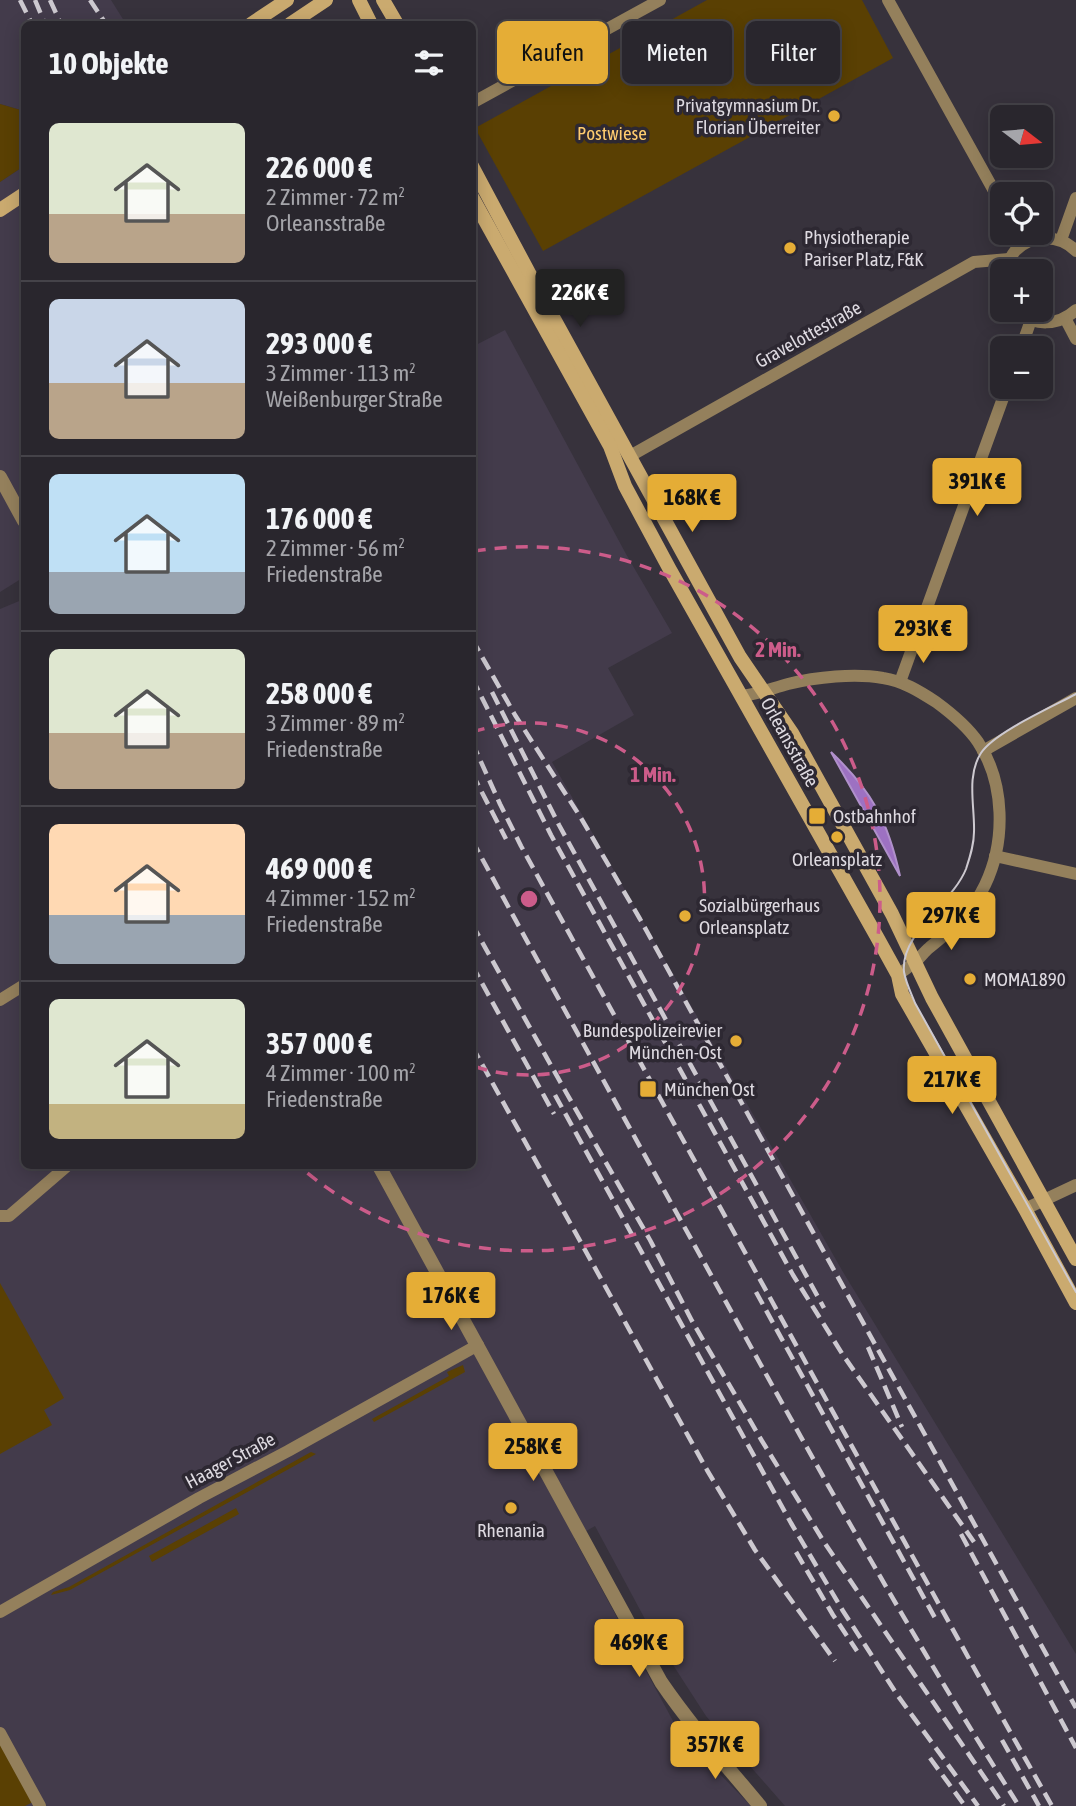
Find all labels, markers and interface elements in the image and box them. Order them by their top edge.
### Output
chip: Kaufen [497,21,608,84]
chip: Mieten [622,21,732,84]
chip: Filter [746,21,840,84]
icon: filters [410,44,448,82]
text: 10 Objekte [49,46,169,80]
place label: Privatgymnasium Dr. Florian Überreiter [676,94,820,138]
north arrow [990,105,1054,168]
map controls [990,105,1053,399]
marker: Privatgymnasium Dr. Florian Überreiter [826,108,842,124]
park label: Postwiese [577,122,647,144]
text: 226 000 € [266,150,372,184]
icon: home [105,151,189,235]
button: locate [990,182,1053,245]
text: 2 Zimmer · 72 m² [266,184,405,210]
text: Orleansstraße [266,210,386,236]
place label: Physiotherapie Pariser Platz, F&K [804,226,924,270]
marker: Physiotherapie Pariser Platz, F&K [782,240,798,256]
button: + [990,259,1053,322]
pin: 226K € [523,270,637,329]
text: 226K € [551,279,609,305]
street label: Gravelottestraße [751,296,865,372]
text: 293 000 € [266,326,372,360]
icon: home [105,327,189,411]
button: − [990,336,1053,399]
text: 3 Zimmer · 113 m² [266,360,416,386]
text: Weißenburger Straße [266,386,443,412]
pin: 391K € [920,458,1034,518]
text: 391K € [948,468,1006,494]
pin: 168K € [635,475,749,534]
text: 168K € [663,484,721,510]
text: 176 000 € [266,501,372,535]
icon: home [105,502,189,586]
text: 2 Zimmer · 56 m² [266,535,405,561]
text: Friedenstraße [266,561,383,587]
pin: 293K € [866,606,980,665]
text: 293K € [894,615,952,641]
text: 2 Min. [755,637,801,661]
text: 258 000 € [266,676,372,710]
icon: home [105,677,189,761]
street label: Orleansstraße [756,693,824,791]
text: 3 Zimmer · 89 m² [266,710,405,736]
text: Friedenstraße [266,736,383,762]
text: 1 Min. [630,762,676,786]
place label: Ostbahnhof [833,805,916,827]
marker: Ostbahnhof [807,806,827,826]
marker: Orleansplatz [829,829,845,845]
place label: Orleansplatz [792,848,882,870]
text: 469 000 € [266,851,372,885]
icon: home [105,852,189,936]
text: 4 Zimmer · 152 m² [266,885,416,911]
centre of rings [517,887,541,911]
pin: 297K € [894,892,1008,952]
place label: Sozialbürgerhaus Orleansplatz [699,894,820,938]
text: 297K € [922,902,980,928]
marker: Sozialbürgerhaus Orleansplatz [677,908,693,924]
text: Friedenstraße [266,911,383,937]
place label: MOMA1890 [984,968,1066,990]
marker: MOMA1890 [962,971,978,987]
place label: Bundespolizeirevier München-Ost [583,1019,722,1063]
text: 357 000 € [266,1026,372,1060]
icon: home [105,1027,189,1111]
marker: Bundespolizeirevier München-Ost [728,1033,744,1049]
pin: 217K € [895,1056,1009,1116]
text: 4 Zimmer · 100 m² [266,1060,416,1086]
text: 217K € [923,1066,981,1092]
place label: München Ost [664,1078,755,1100]
marker: München Ost [638,1079,658,1099]
text: Friedenstraße [266,1086,383,1112]
pin: 176K € [394,1272,508,1332]
text: 176K € [422,1282,480,1308]
pin: 258K € [476,1424,590,1483]
street label: Haager Straße [181,1427,279,1493]
text: 258K € [504,1433,562,1459]
marker: Rhenania [503,1500,519,1516]
place label: Rhenania [477,1519,545,1541]
pin: 469K € [582,1620,696,1679]
text: 469K € [610,1629,668,1655]
pin: 357K € [658,1722,772,1781]
text: 357K € [686,1731,744,1757]

